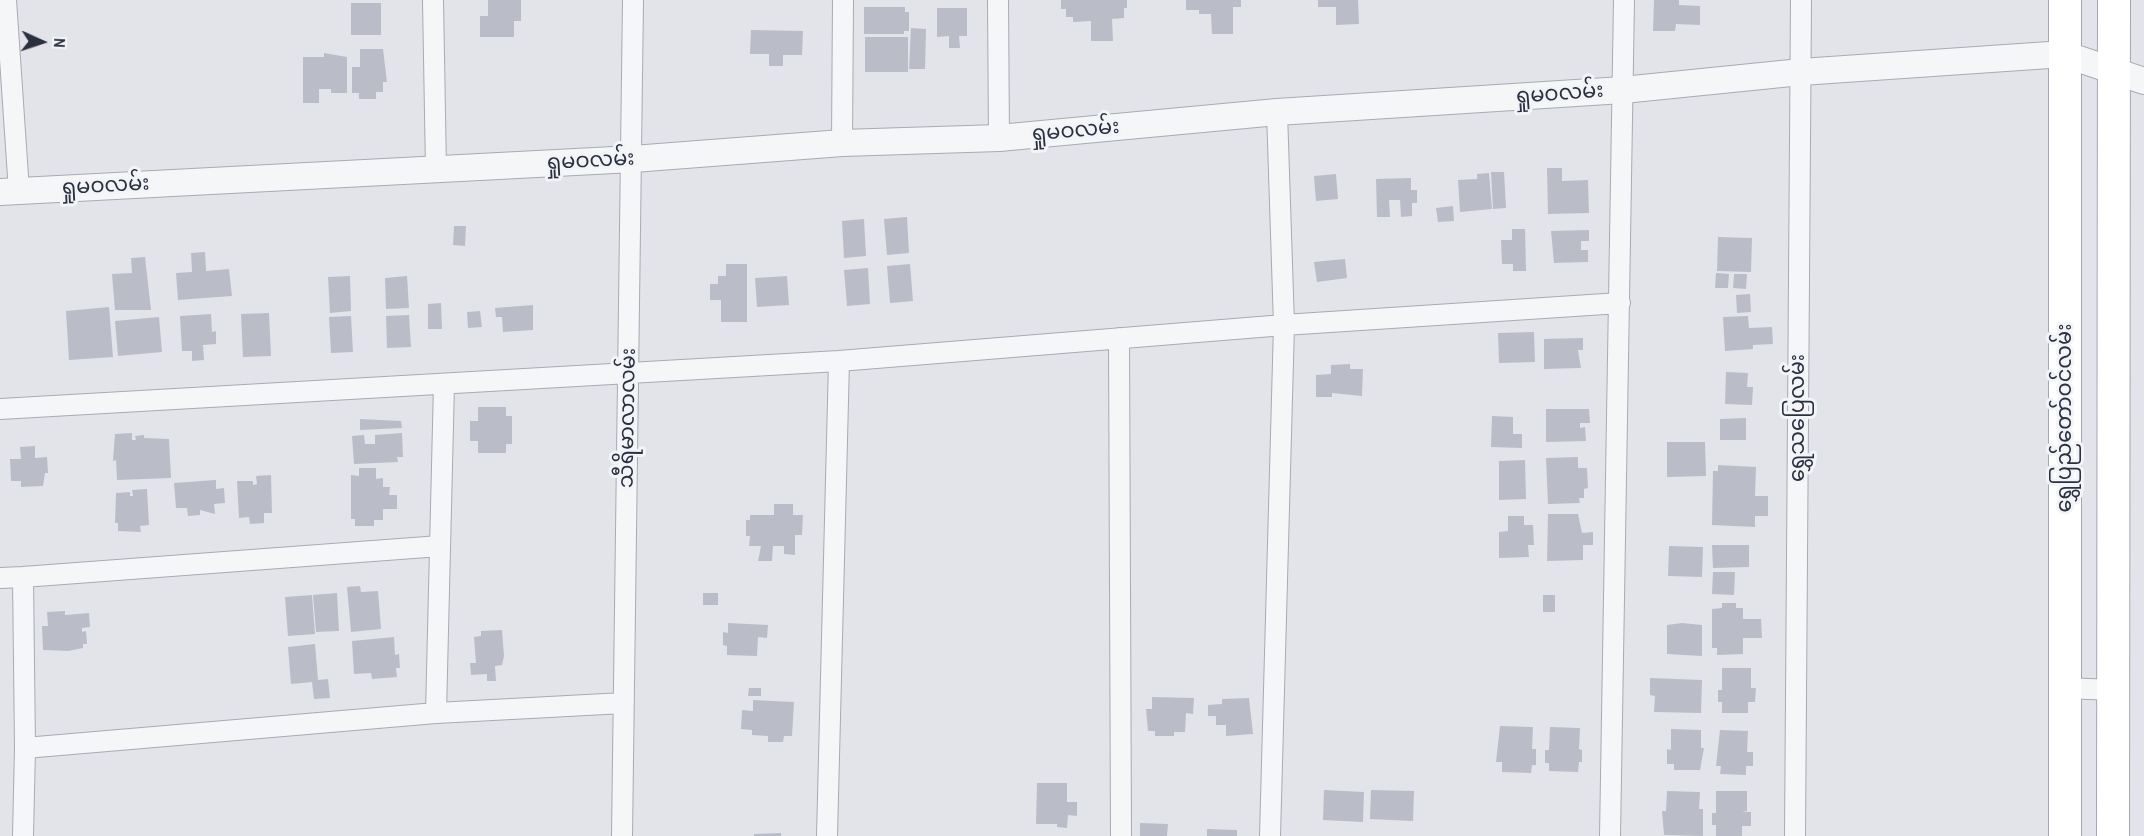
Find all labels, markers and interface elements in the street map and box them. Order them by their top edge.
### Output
north arrow [12,12,72,72]
text: N [49,38,71,48]
street label: ရှုမဝလမ်း [1514,78,1604,110]
street label: ရှုမဝလမ်း [1029,115,1121,147]
street label: ရှုမဝလမ်း [545,146,635,176]
street label: ရှုမဝလမ်း [60,171,150,201]
street label: ရွှေပြည်တော်ဝင်လမ်း [2052,324,2078,512]
street label: သီရိမာလာလမ်း [614,348,642,488]
street label: ရွှေသပြေလမ်း [1785,354,1811,482]

